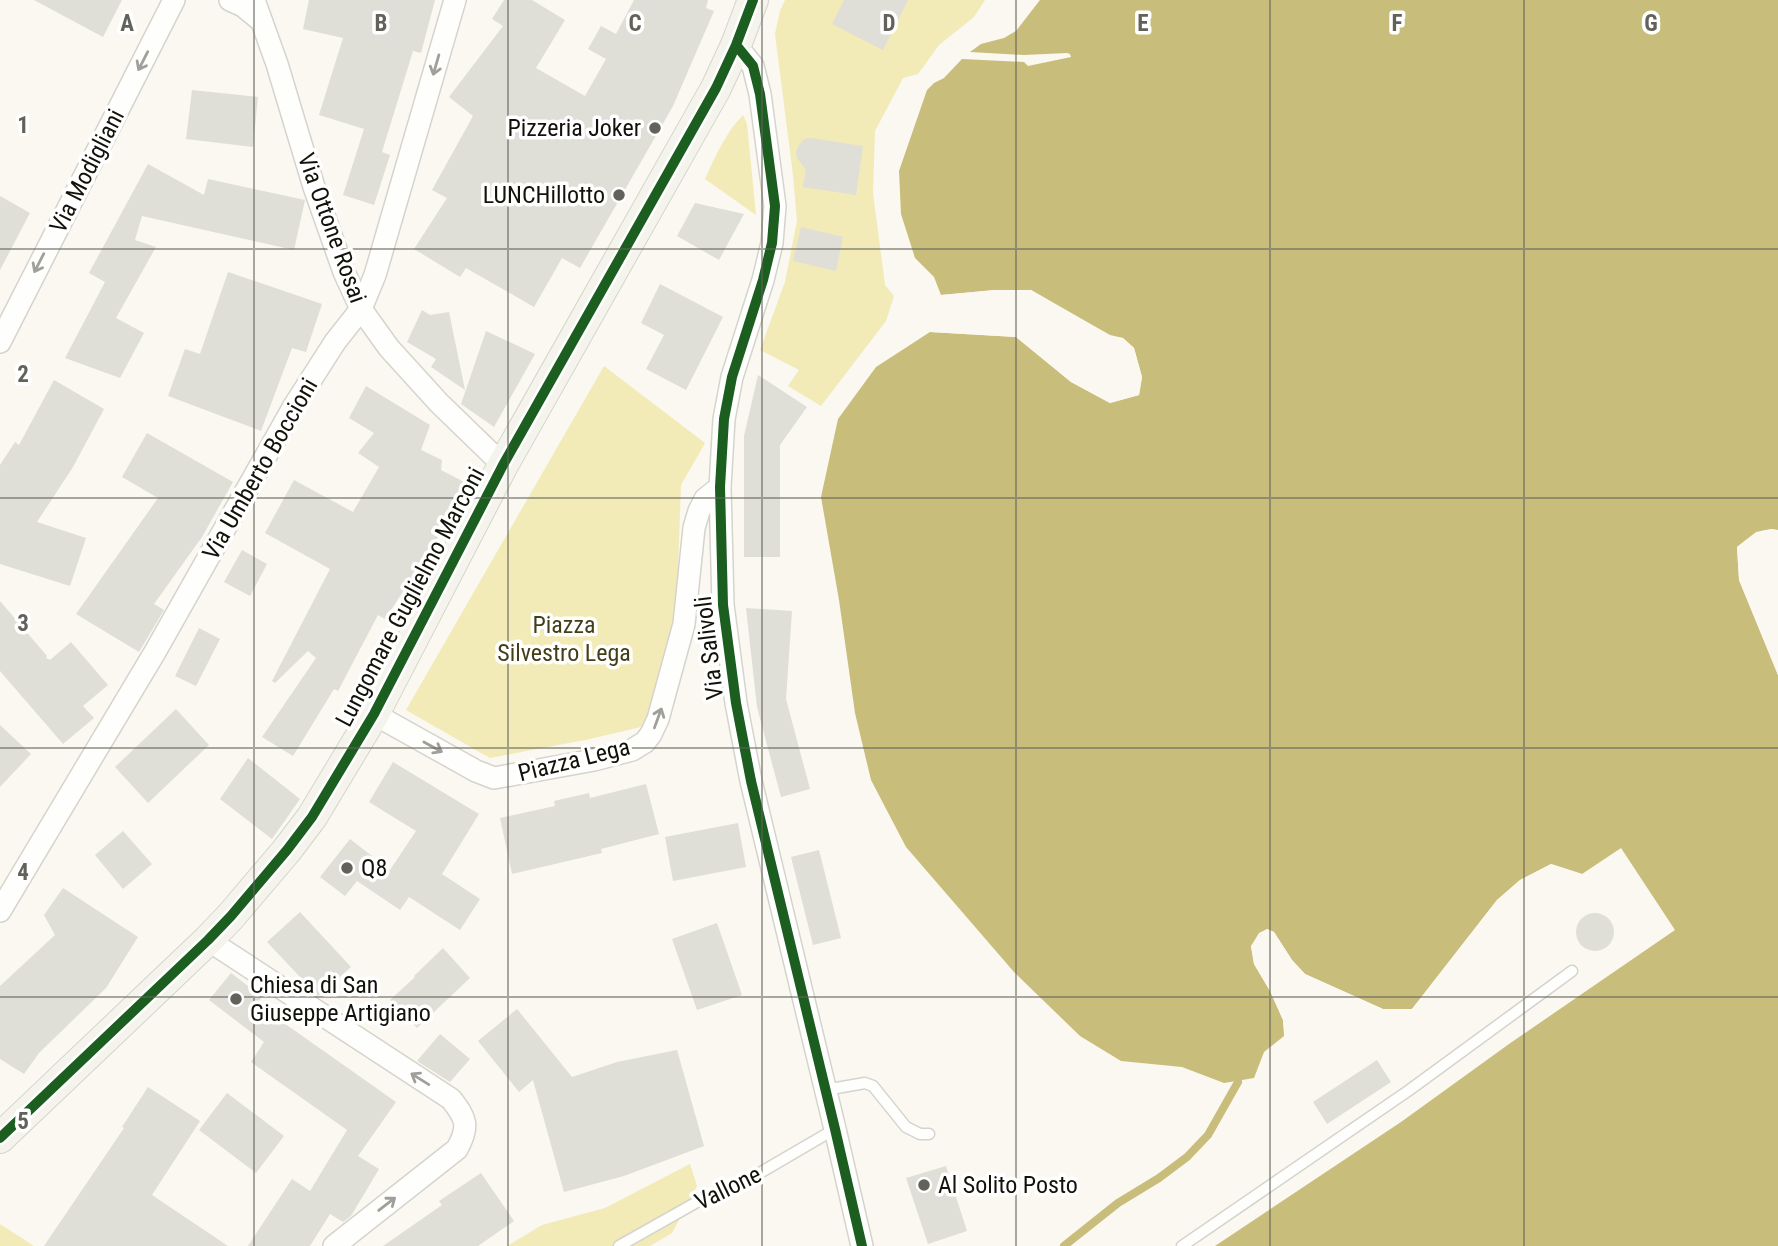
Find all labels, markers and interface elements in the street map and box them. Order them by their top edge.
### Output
text: A [120,10,134,37]
text: B [375,10,387,37]
text: C [628,10,642,37]
text: D [883,10,896,37]
text: E [1137,10,1149,37]
text: F [1392,10,1403,37]
text: G [1644,10,1658,37]
one-way arrow [135,50,149,71]
one-way arrow [429,54,442,76]
street label: Via Modigliani [44,104,130,238]
text: 1 [17,112,29,139]
place label: Pizzeria Joker [507,114,641,142]
marker: Pizzeria Joker [647,120,663,136]
street label: Via Ottone Rosai [292,149,372,307]
place label: LUNCHillotto [483,181,605,209]
marker: LUNCHillotto [611,187,627,203]
one-way arrow [32,252,46,273]
text: 2 [17,361,29,388]
street label: Via Umberto Boccioni [197,373,323,565]
street label: Lungomare Guglielmo Marconi [330,463,490,731]
street label: Via Salivoli [689,595,729,701]
text: 3 [17,610,29,637]
park label: Piazza Silvestro Lega [497,611,631,667]
one-way arrow [653,707,665,729]
street label: Piazza Lega [515,733,633,787]
one-way arrow [423,741,443,755]
place label: Q8 [361,854,387,882]
text: 4 [17,859,29,886]
marker: Q8 [339,860,355,876]
place label: Chiesa di San Giuseppe Artigiano [250,971,431,1027]
marker: Chiesa di San Giuseppe Artigiano [228,991,244,1007]
one-way arrow [410,1072,430,1086]
text: 5 [17,1108,29,1135]
street label: Vallone [690,1160,766,1216]
place label: Al Solito Posto [938,1171,1078,1199]
marker: Al Solito Posto [916,1177,932,1193]
one-way arrow [378,1196,396,1211]

